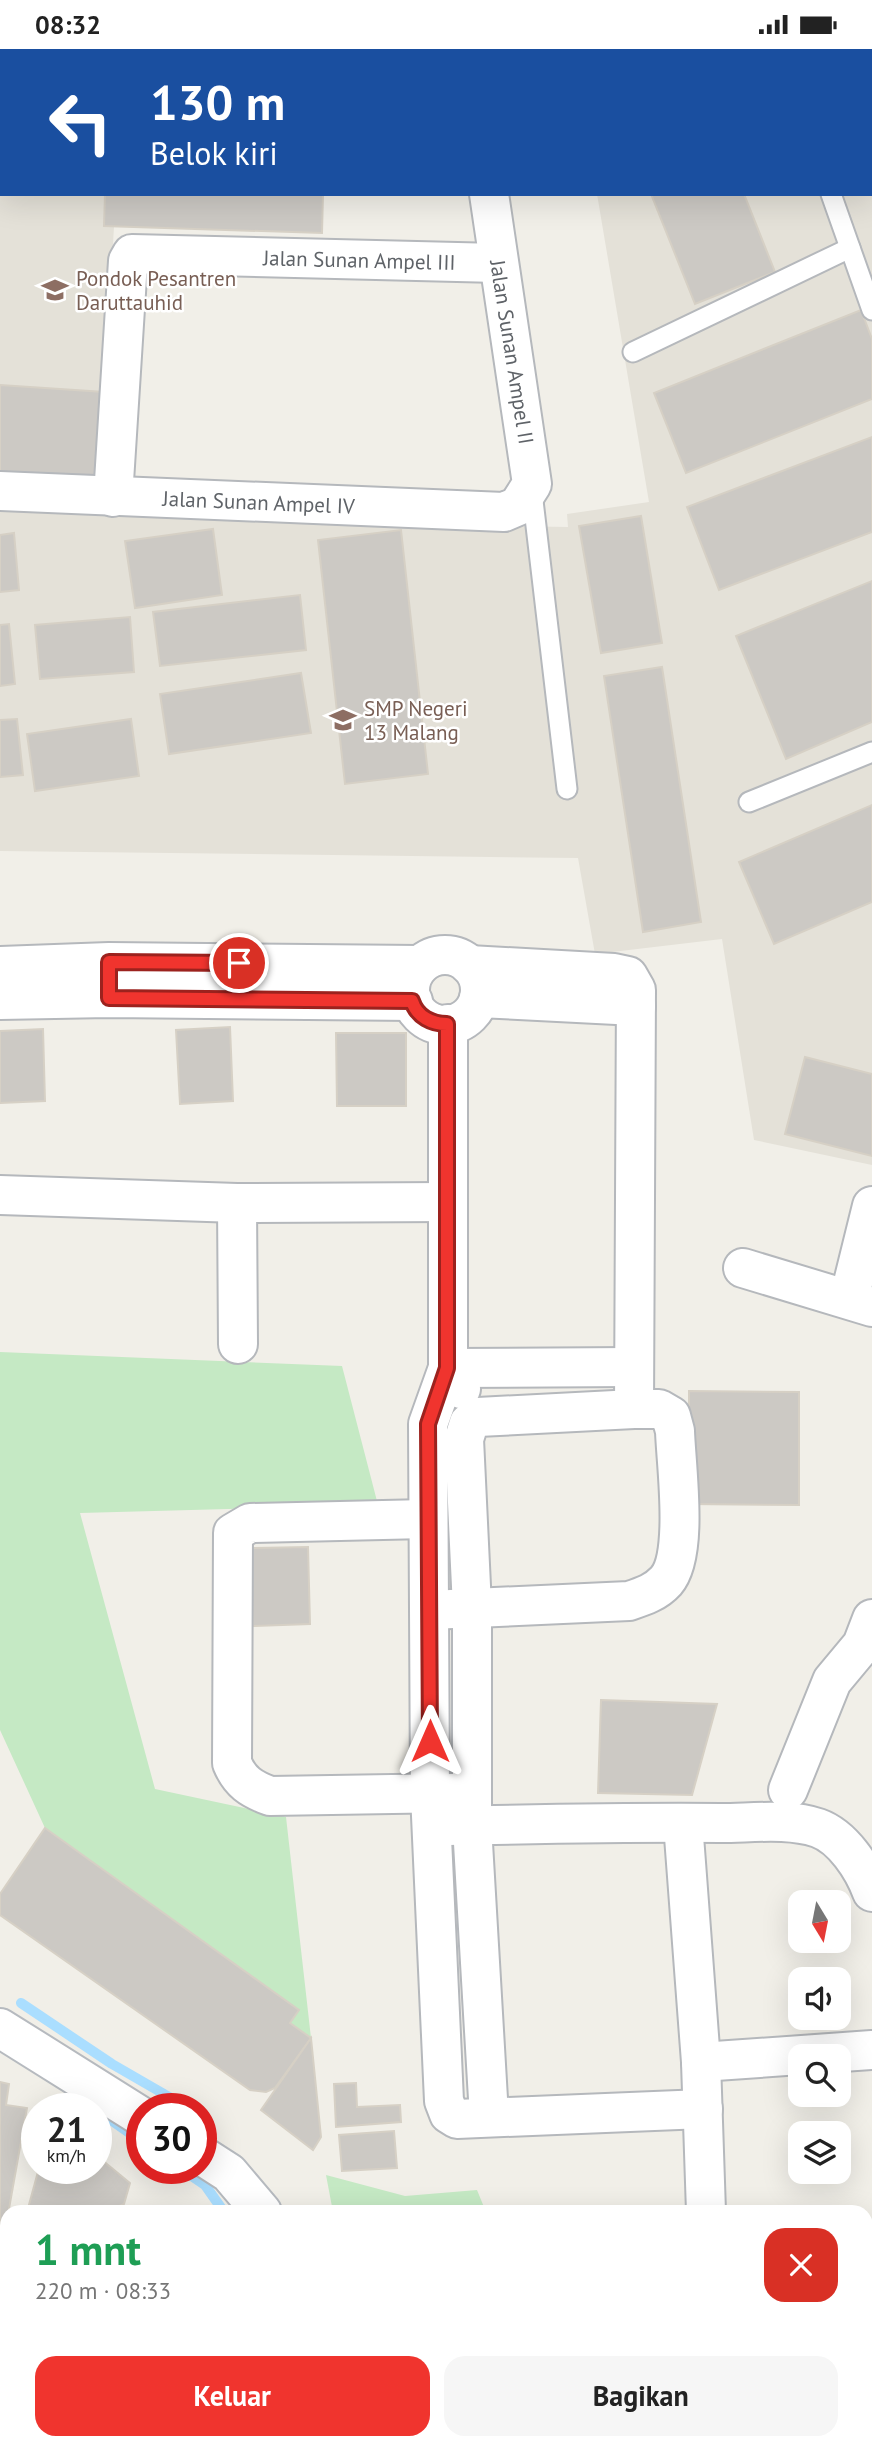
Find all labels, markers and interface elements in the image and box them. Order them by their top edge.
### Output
text: 08:32 [35,8,101,41]
text: 130 m [150,70,285,134]
icon: left [35,77,126,168]
text: Belok kiri [150,132,278,174]
street label: Jalan Sunan Ampel III [262,244,456,275]
street label: Jalan Sunan Ampel II [484,257,540,446]
place label: Pondok Pesantren Daruttauhid [76,265,236,316]
school or university icon: Pondok Pesantren Daruttauhid [40,275,70,305]
street label: Jalan Sunan Ampel IV [161,484,355,519]
place label: SMP Negeri 13 Malang [364,695,468,746]
school or university icon: SMP Negeri 13 Malang [328,705,358,735]
pin [209,933,269,993]
icon: arrive [220,944,258,982]
position arrow [393,1704,467,1778]
north arrow [788,1890,850,1953]
map controls [788,1890,851,2184]
button: sound [788,1967,851,2030]
button: search [788,2044,851,2107]
speed limit sign: 30 [126,2093,217,2184]
text: 21 [47,2106,86,2152]
button: layers [788,2121,851,2184]
text: km/h [47,2144,86,2167]
text: 1 mnt [35,2222,141,2277]
button: close [764,2228,838,2302]
text: 220 m · 08:33 [35,2276,171,2305]
button: Keluar [35,2356,430,2436]
button: Bagikan [444,2356,838,2436]

